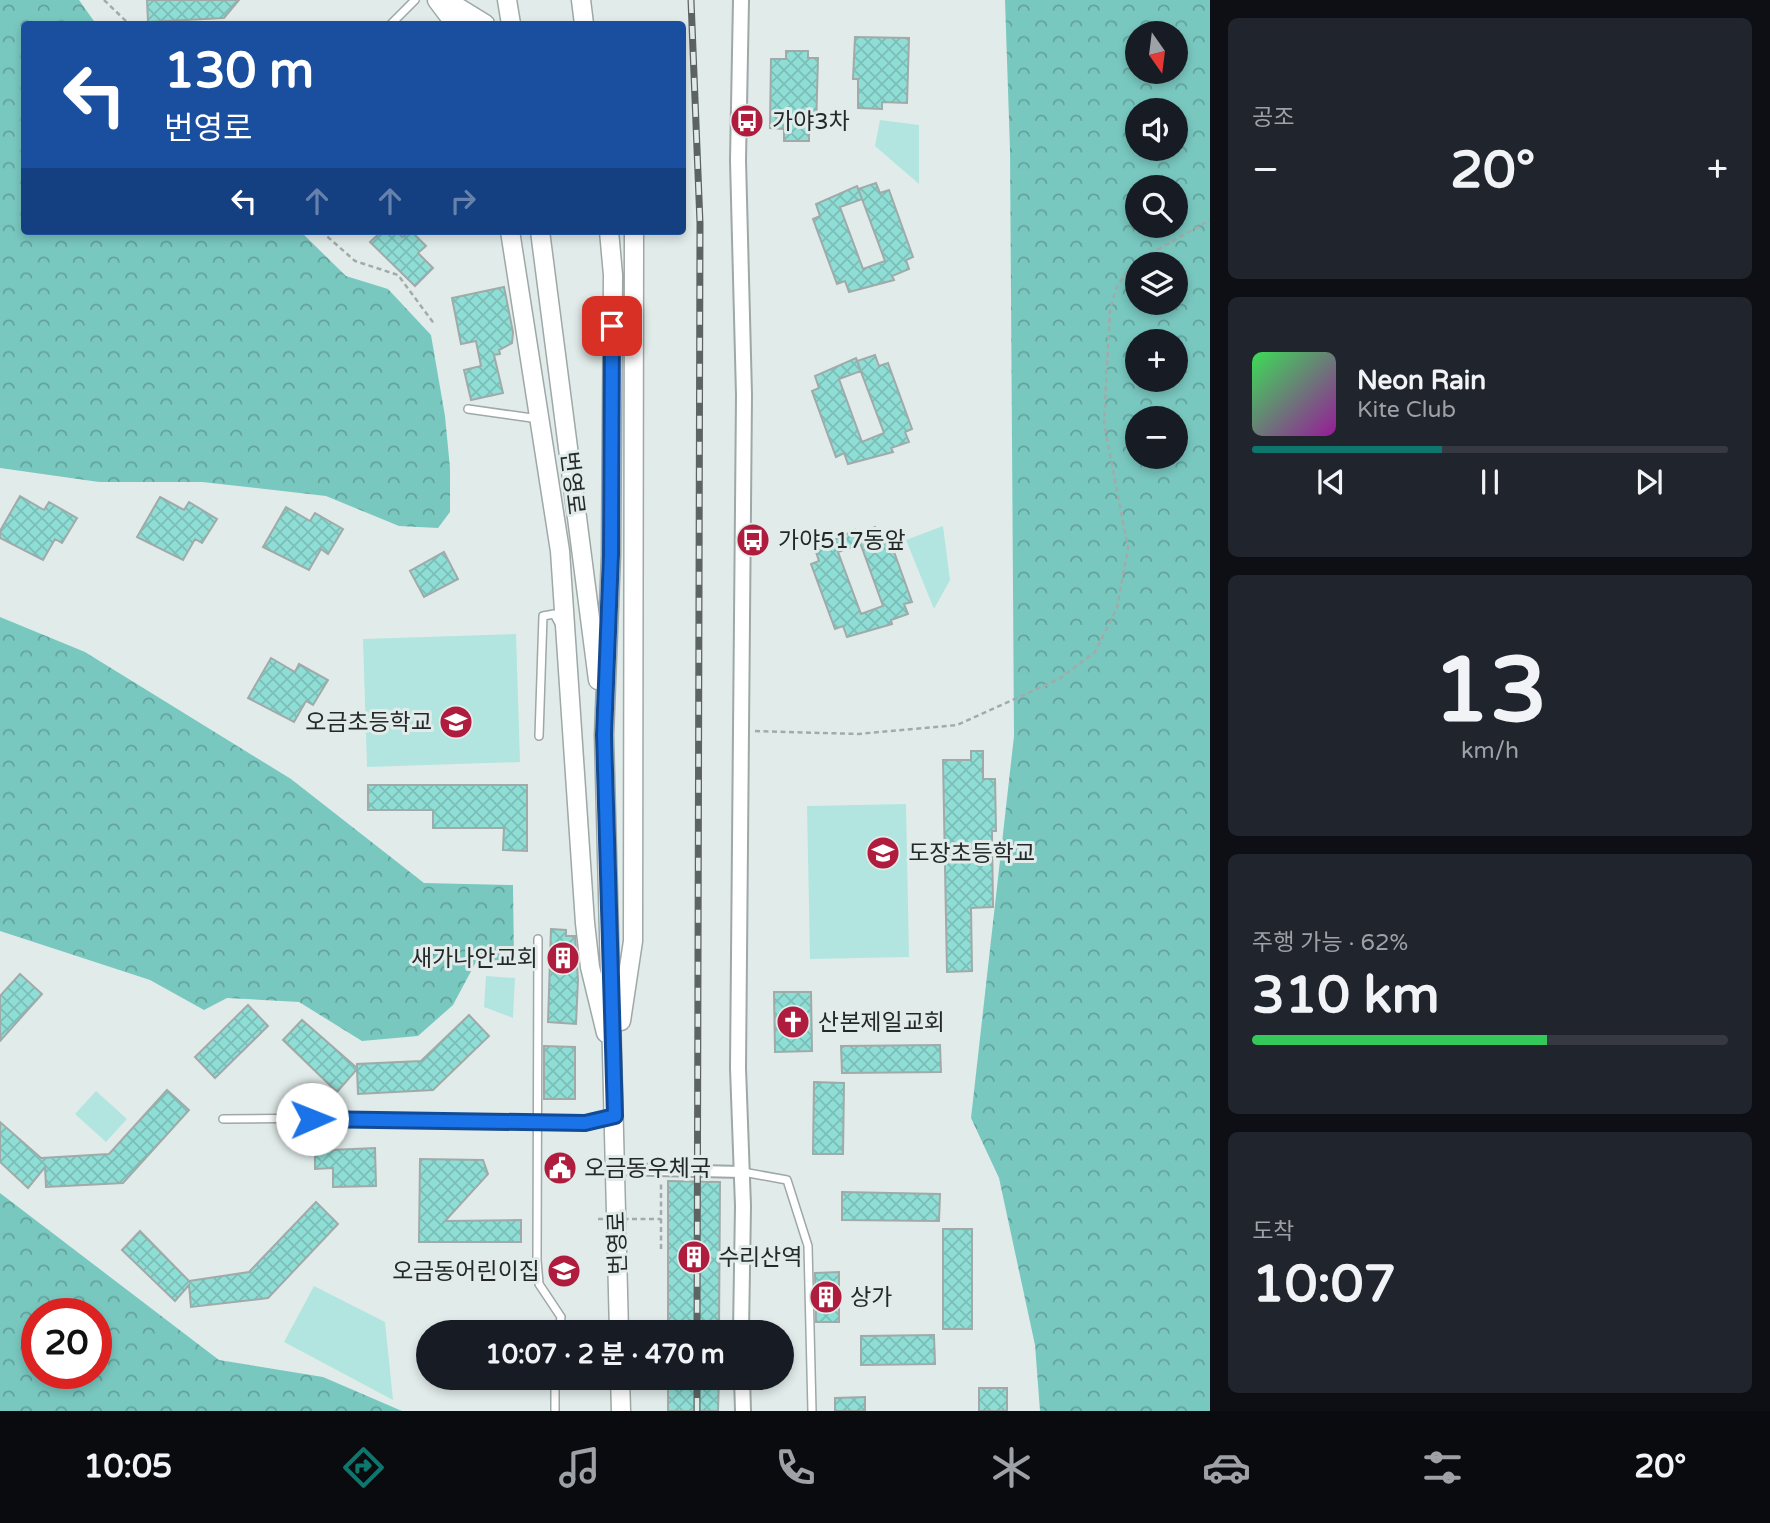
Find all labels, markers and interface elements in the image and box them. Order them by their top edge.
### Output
north arrow [1125,21,1188,84]
map controls [1125,21,1188,469]
text: 130 m [164,42,314,101]
icon: left [49,49,140,140]
button: sound [1125,98,1188,161]
bus stop icon: 가야3차 [728,102,766,140]
text: 공조 [1252,104,1294,132]
place label: 가야3차 [772,108,850,136]
text: 번영로 [164,110,252,148]
text: 20° [1450,139,1535,202]
text: − [1252,147,1279,193]
text: + [1707,147,1728,193]
button: search [1125,175,1188,238]
icon: left [225,182,263,220]
icon: ahead [298,182,336,220]
icon: ahead [371,182,409,220]
icon: right [444,182,482,220]
button: layers [1125,252,1188,315]
pin [582,296,642,356]
icon: arrive [593,307,631,345]
button: + [1125,329,1188,392]
text: Neon Rain [1357,365,1486,396]
text: Kite Club [1357,396,1456,424]
button: − [1125,406,1188,469]
street label: 번영로 [554,450,590,516]
icon: previous [1312,463,1350,501]
icon: pause [1471,463,1509,501]
icon: next [1630,463,1668,501]
bus stop icon: 가야517동앞 [734,521,772,559]
place label: 가야517동앞 [778,527,906,555]
text: 13 [1433,636,1547,746]
school or university icon: 오금초등학교 [437,703,475,741]
place label: 오금초등학교 [305,709,432,737]
text: km/h [1461,737,1519,765]
school or university icon: 도장초등학교 [864,834,902,872]
place label: 도장초등학교 [908,840,1035,868]
text: 주행 가능 · 62% [1252,929,1408,957]
building icon: 새가나안교회 [544,939,582,977]
place label: 새가나안교회 [411,945,538,973]
text: 310 km [1252,964,1440,1027]
church icon: 산본제일교회 [774,1003,812,1041]
place label: 산본제일교회 [818,1009,945,1037]
position arrow [275,1082,349,1156]
public building icon: 오금동우체국 [541,1149,579,1187]
place label: 오금동우체국 [584,1155,711,1183]
street label: 번영로 [603,1211,633,1275]
text: 도착 [1252,1218,1294,1246]
building icon: 수리산역 [675,1238,713,1276]
place label: 수리산역 [718,1244,803,1272]
school or university icon: 오금동어린이집 [545,1252,583,1290]
text: 10:07 [1252,1253,1396,1316]
place label: 오금동어린이집 [392,1258,540,1286]
building icon: 상가 [807,1278,845,1316]
place label: 상가 [850,1284,892,1312]
speed limit sign: 20 [21,1298,112,1389]
text: 10:07 · 2 분 · 470 m [485,1339,725,1370]
icon: directions [339,1443,388,1492]
icon: music [555,1443,604,1492]
icon: phone [771,1443,820,1492]
icon: climate [987,1443,1036,1492]
icon: car [1202,1443,1251,1492]
icon: filters [1418,1443,1467,1492]
text: 10:05 [83,1448,172,1486]
text: 20° [1634,1448,1686,1486]

